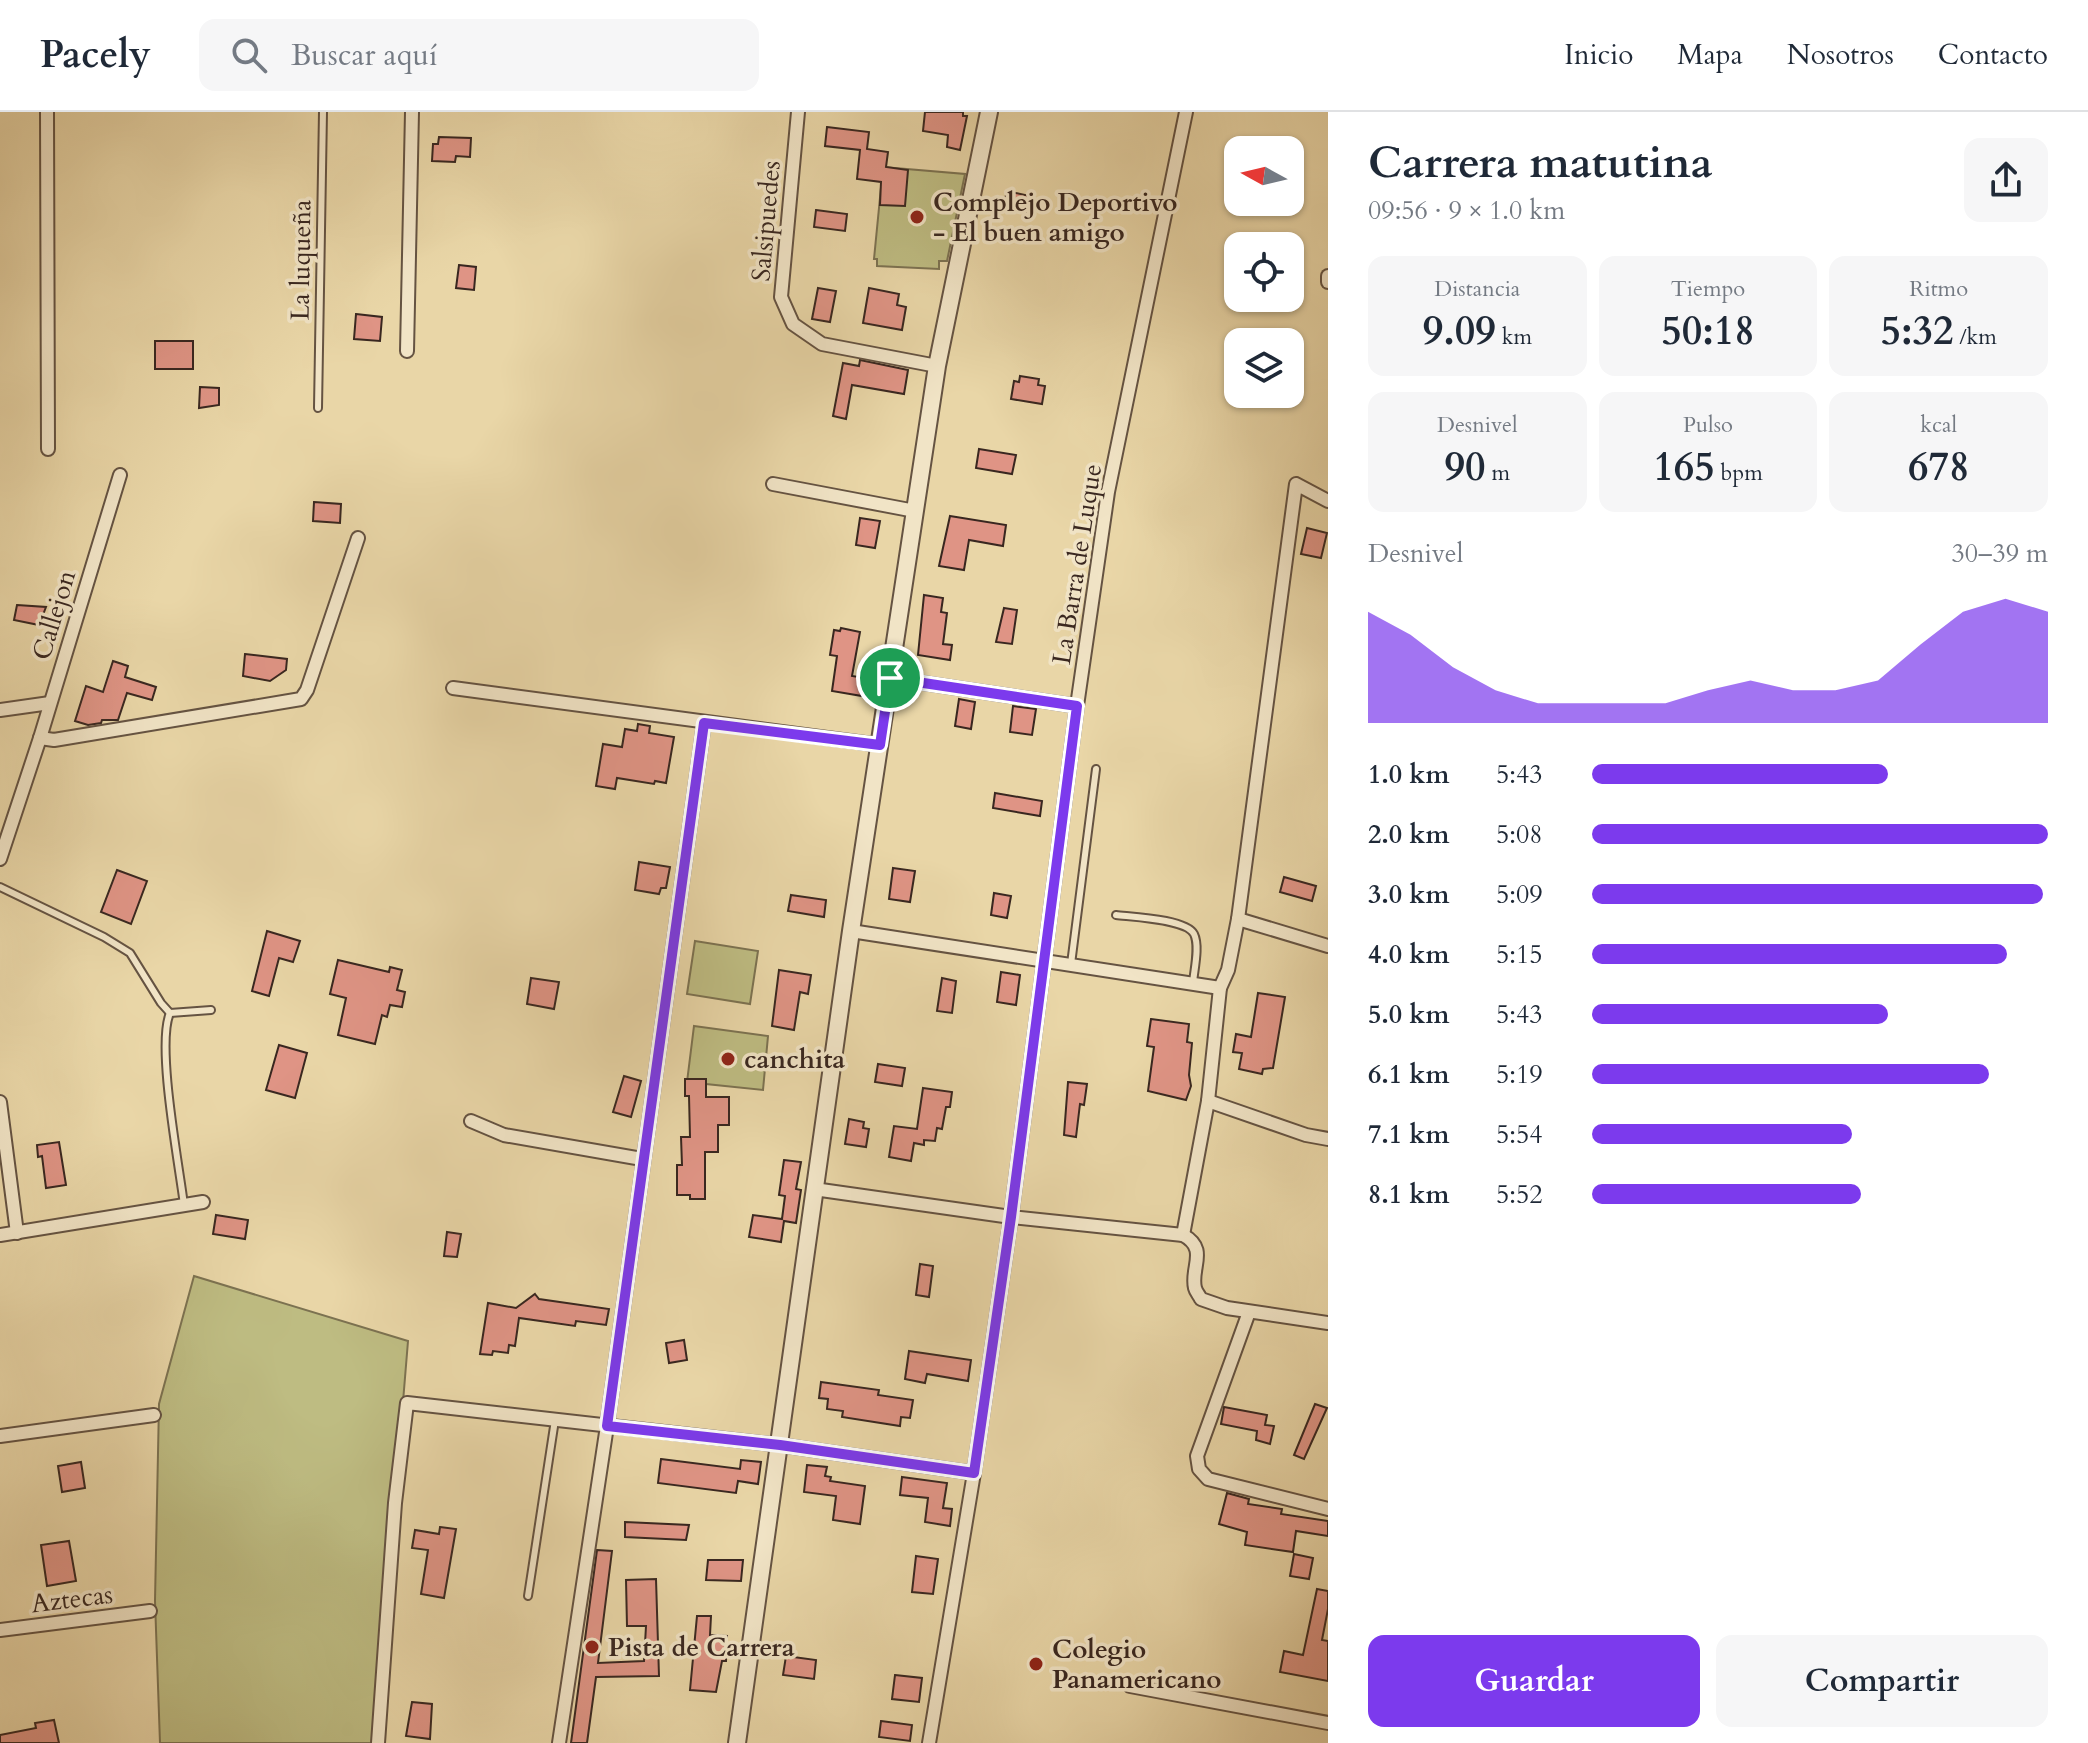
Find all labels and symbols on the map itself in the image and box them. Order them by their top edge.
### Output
north arrow [1224,136,1304,216]
street label: Salsipuedes [743,159,789,283]
place label: Complejo Deportivo - El buen amigo [933,185,1177,250]
street label: La luqueña [282,199,320,321]
marker: Complejo Deportivo - El buen amigo [908,208,926,226]
street label: La Barra de Luque [1044,461,1110,667]
street label: Callejon [24,566,84,664]
pin [856,644,924,712]
place label: canchita [744,1042,845,1077]
marker: canchita [719,1050,737,1068]
street label: Aztecas [29,1577,115,1621]
place label: Pista de Carrera [608,1630,795,1665]
place label: Colegio Panamericano [1052,1632,1222,1697]
marker: Pista de Carrera [583,1638,601,1656]
marker: Colegio Panamericano [1027,1655,1045,1673]

